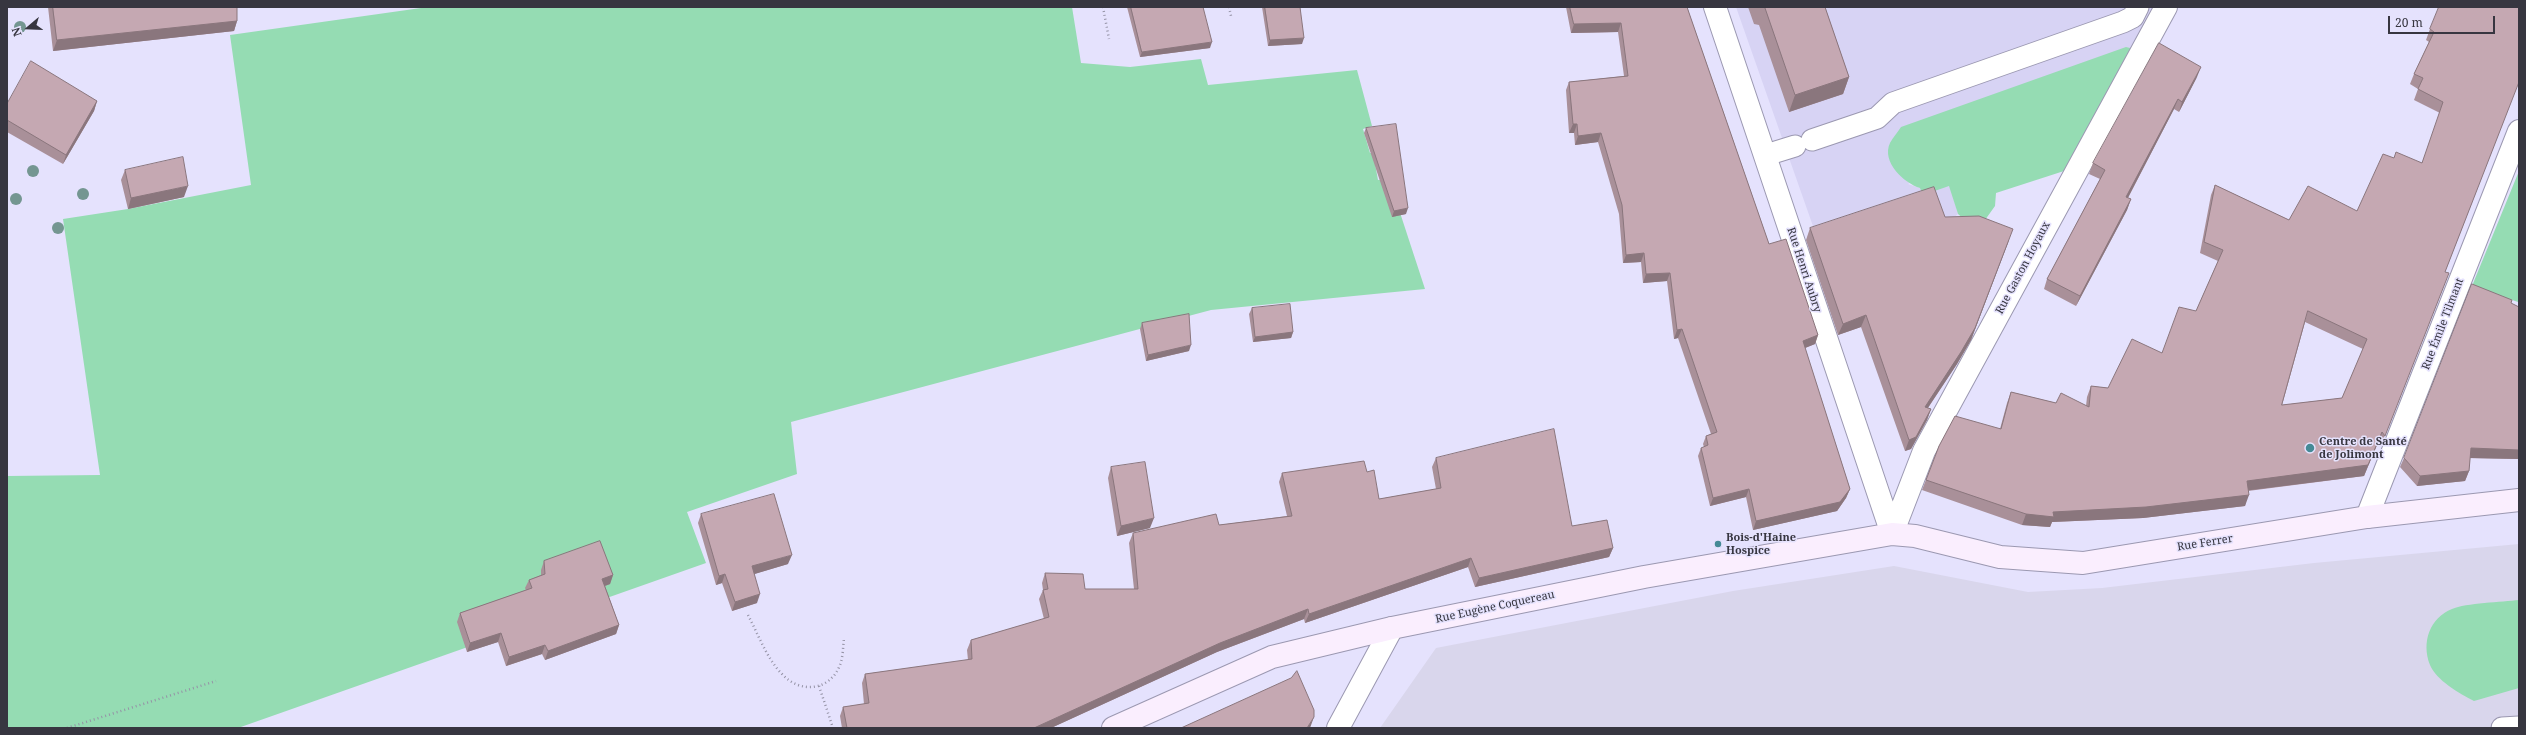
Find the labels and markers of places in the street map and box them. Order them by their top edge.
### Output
place label: Centre de Santé de Jolimont [2319,435,2407,461]
marker: Centre de Santé de Jolimont [2304,442,2316,454]
place label: Bois-d'Haine Hospice [1726,531,1796,557]
marker: Bois-d'Haine Hospice [1713,539,1723,549]

